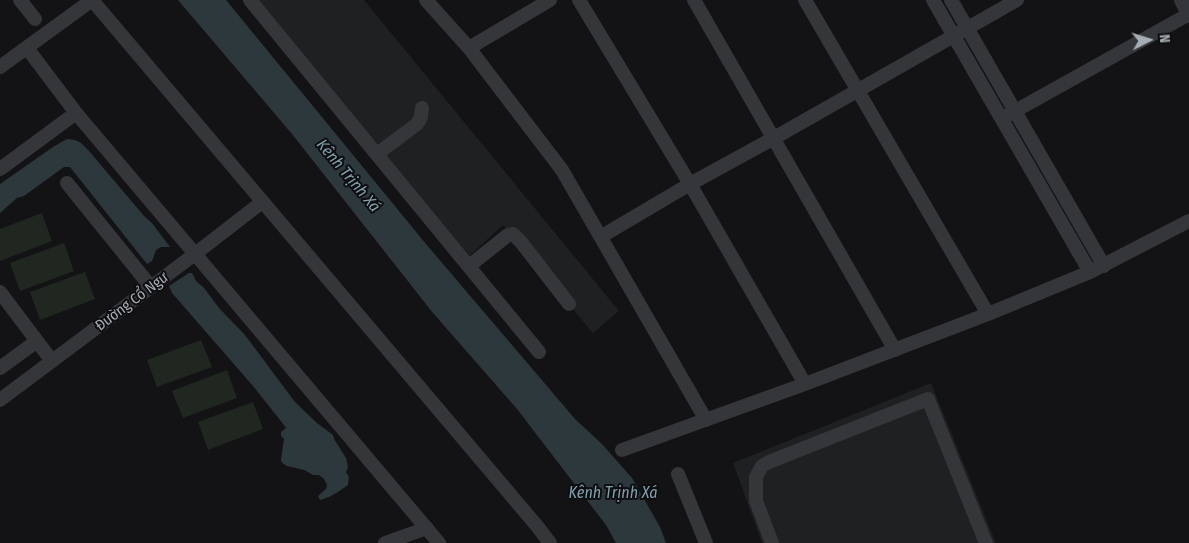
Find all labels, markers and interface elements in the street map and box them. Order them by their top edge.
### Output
north arrow [1124,15,1174,65]
text: N [1156,34,1173,44]
water label: Kênh Trịnh Xá [312,136,384,216]
street label: Đường Cổ Ngư [92,269,172,335]
water label: Kênh Trịnh Xá [569,484,657,504]

